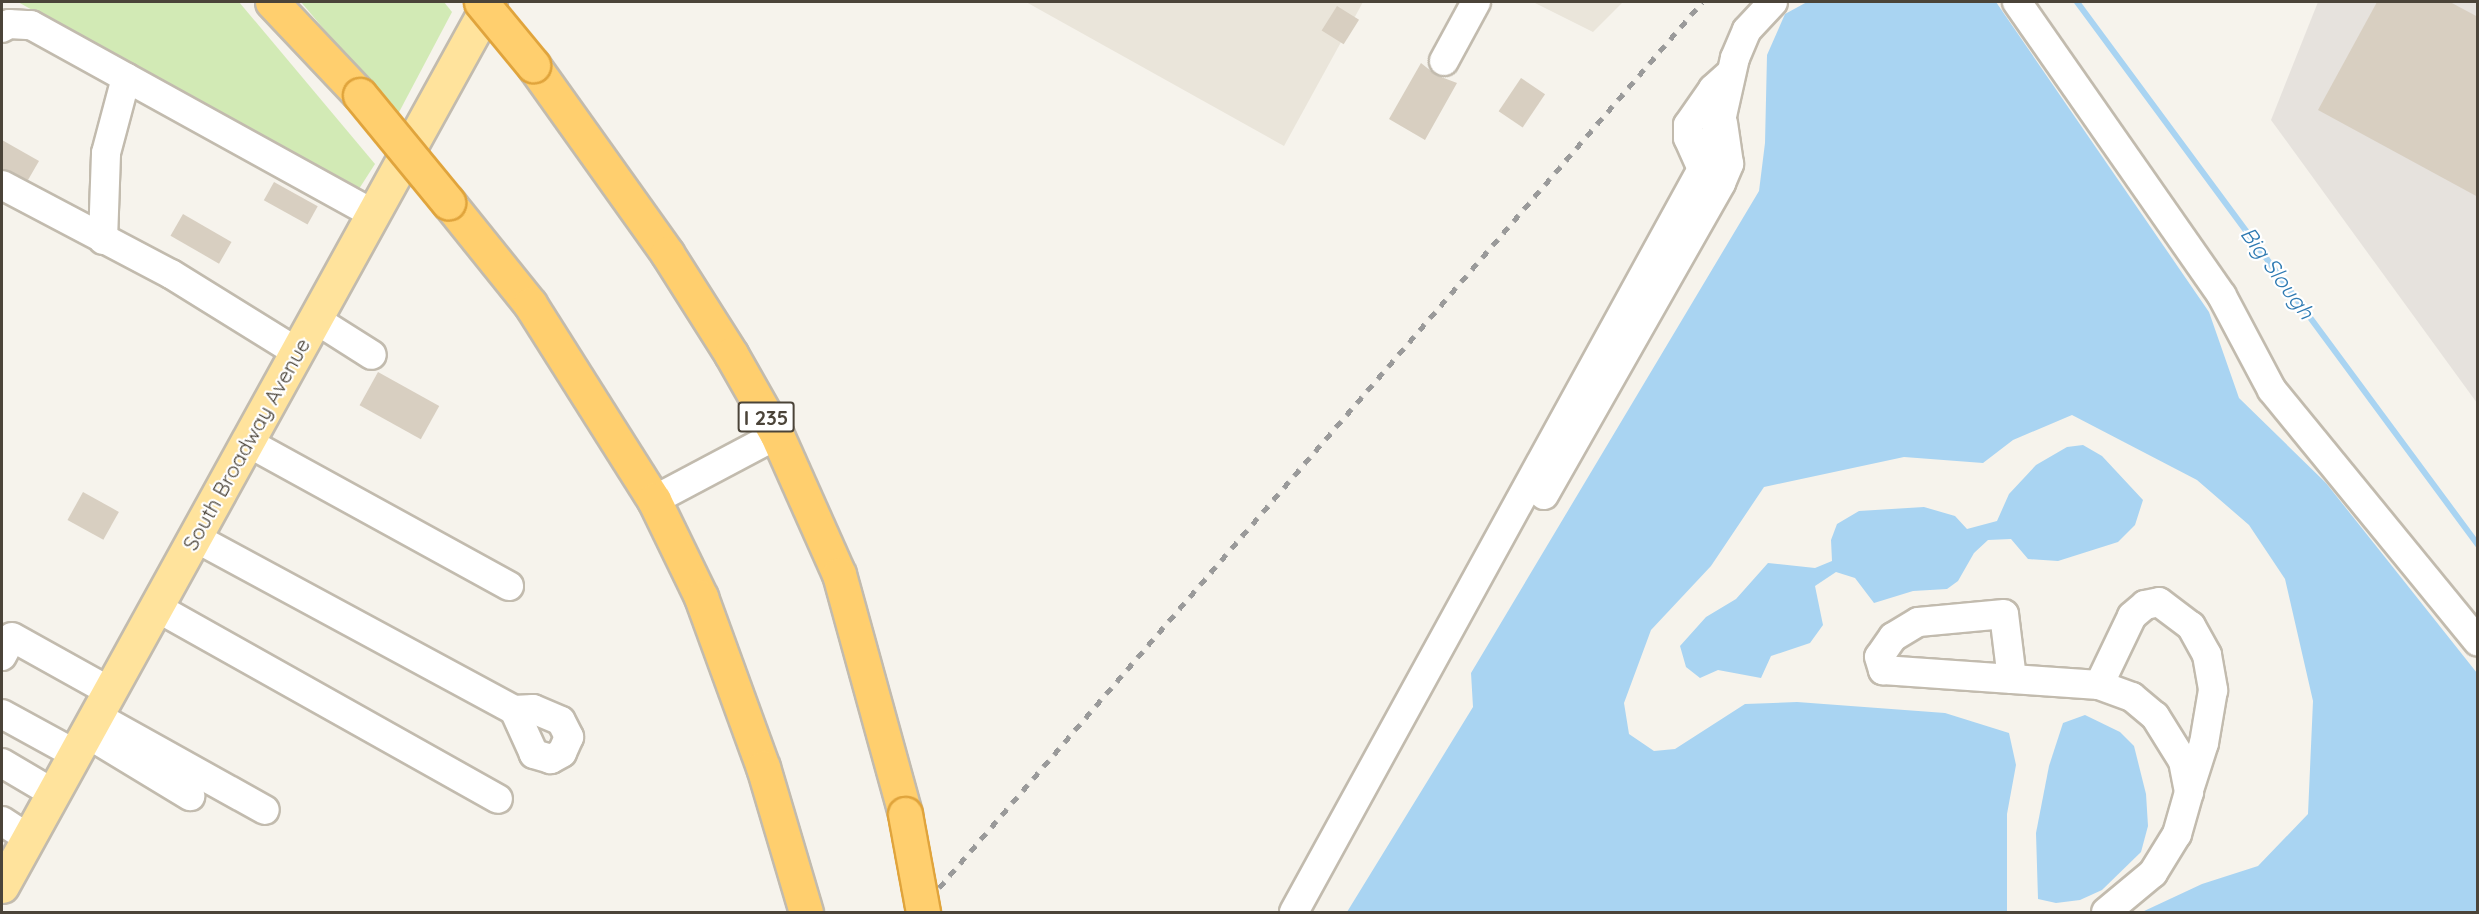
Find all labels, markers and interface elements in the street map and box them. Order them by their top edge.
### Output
water label: Big Slough [2235,222,2319,324]
street label: South Broadway Avenue [177,333,315,555]
road number: I 235 [738,400,795,434]

